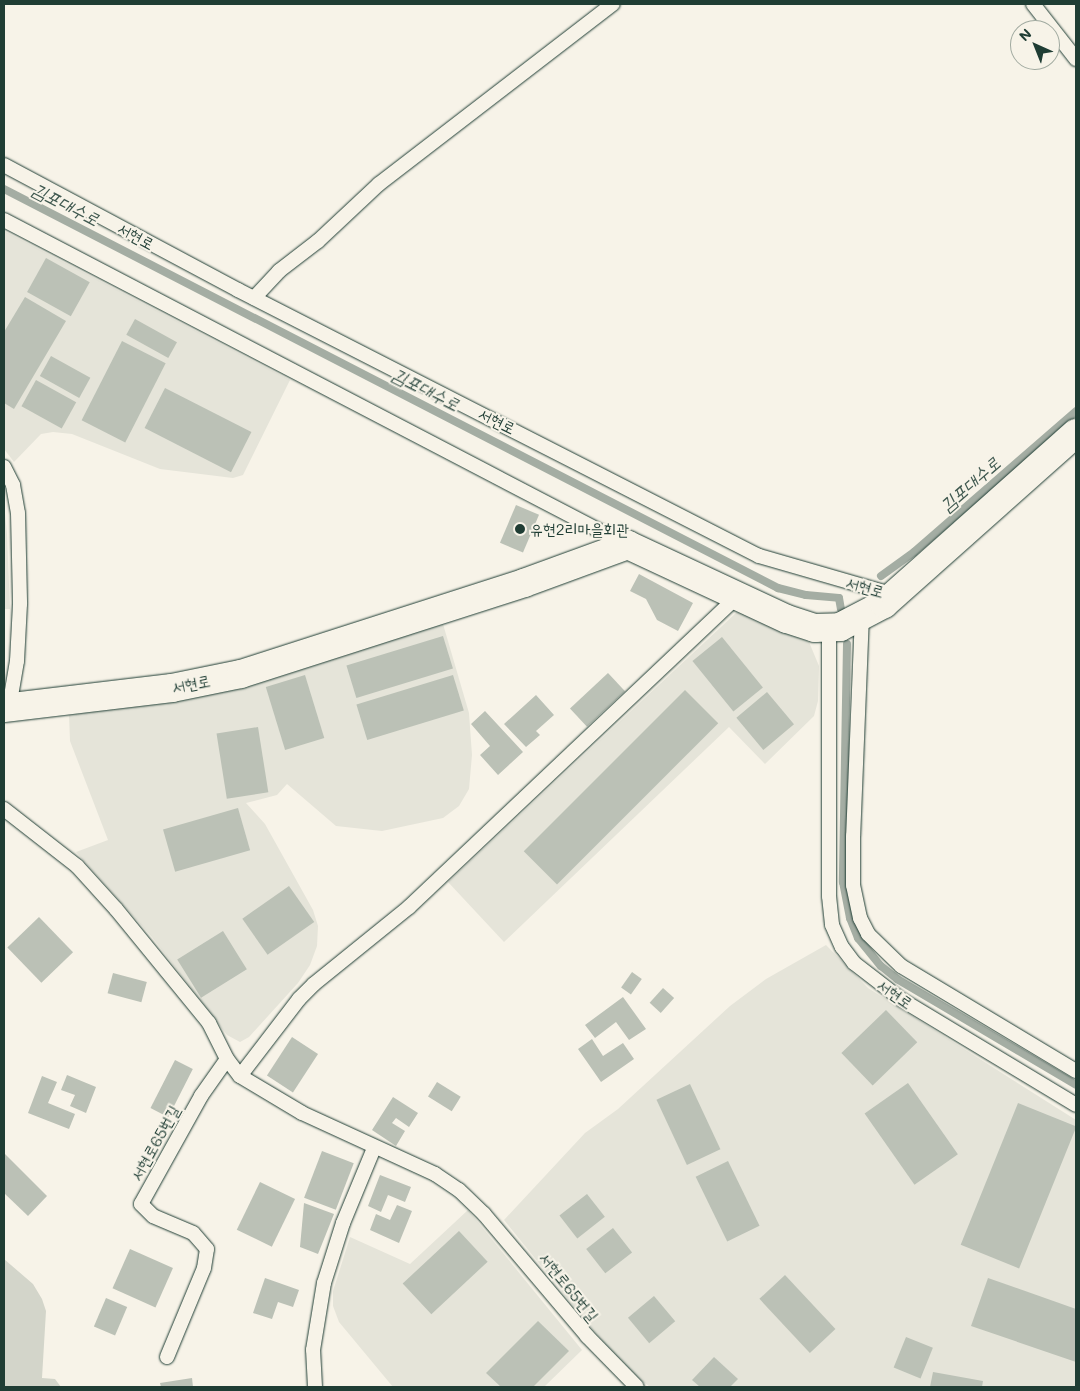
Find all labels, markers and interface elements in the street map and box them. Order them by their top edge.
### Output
north arrow [1010,20,1060,70]
text: N [1014,24,1035,45]
water label: 김포대수로 [29,178,103,230]
street label: 서현로 [114,218,158,254]
water label: 김포대수로 [389,363,463,415]
street label: 서현로 [475,404,519,438]
water label: 김포대수로 [936,452,1004,516]
place label: 유현2리마을회관 [530,519,629,539]
marker: 유현2리마을회관 [514,523,526,535]
street label: 서현로 [844,572,886,602]
street label: 서현로 [170,671,212,697]
street label: 서현로 [874,975,916,1013]
street label: 서현로65번길 [126,1102,184,1184]
street label: 서현로65번길 [535,1249,603,1325]

